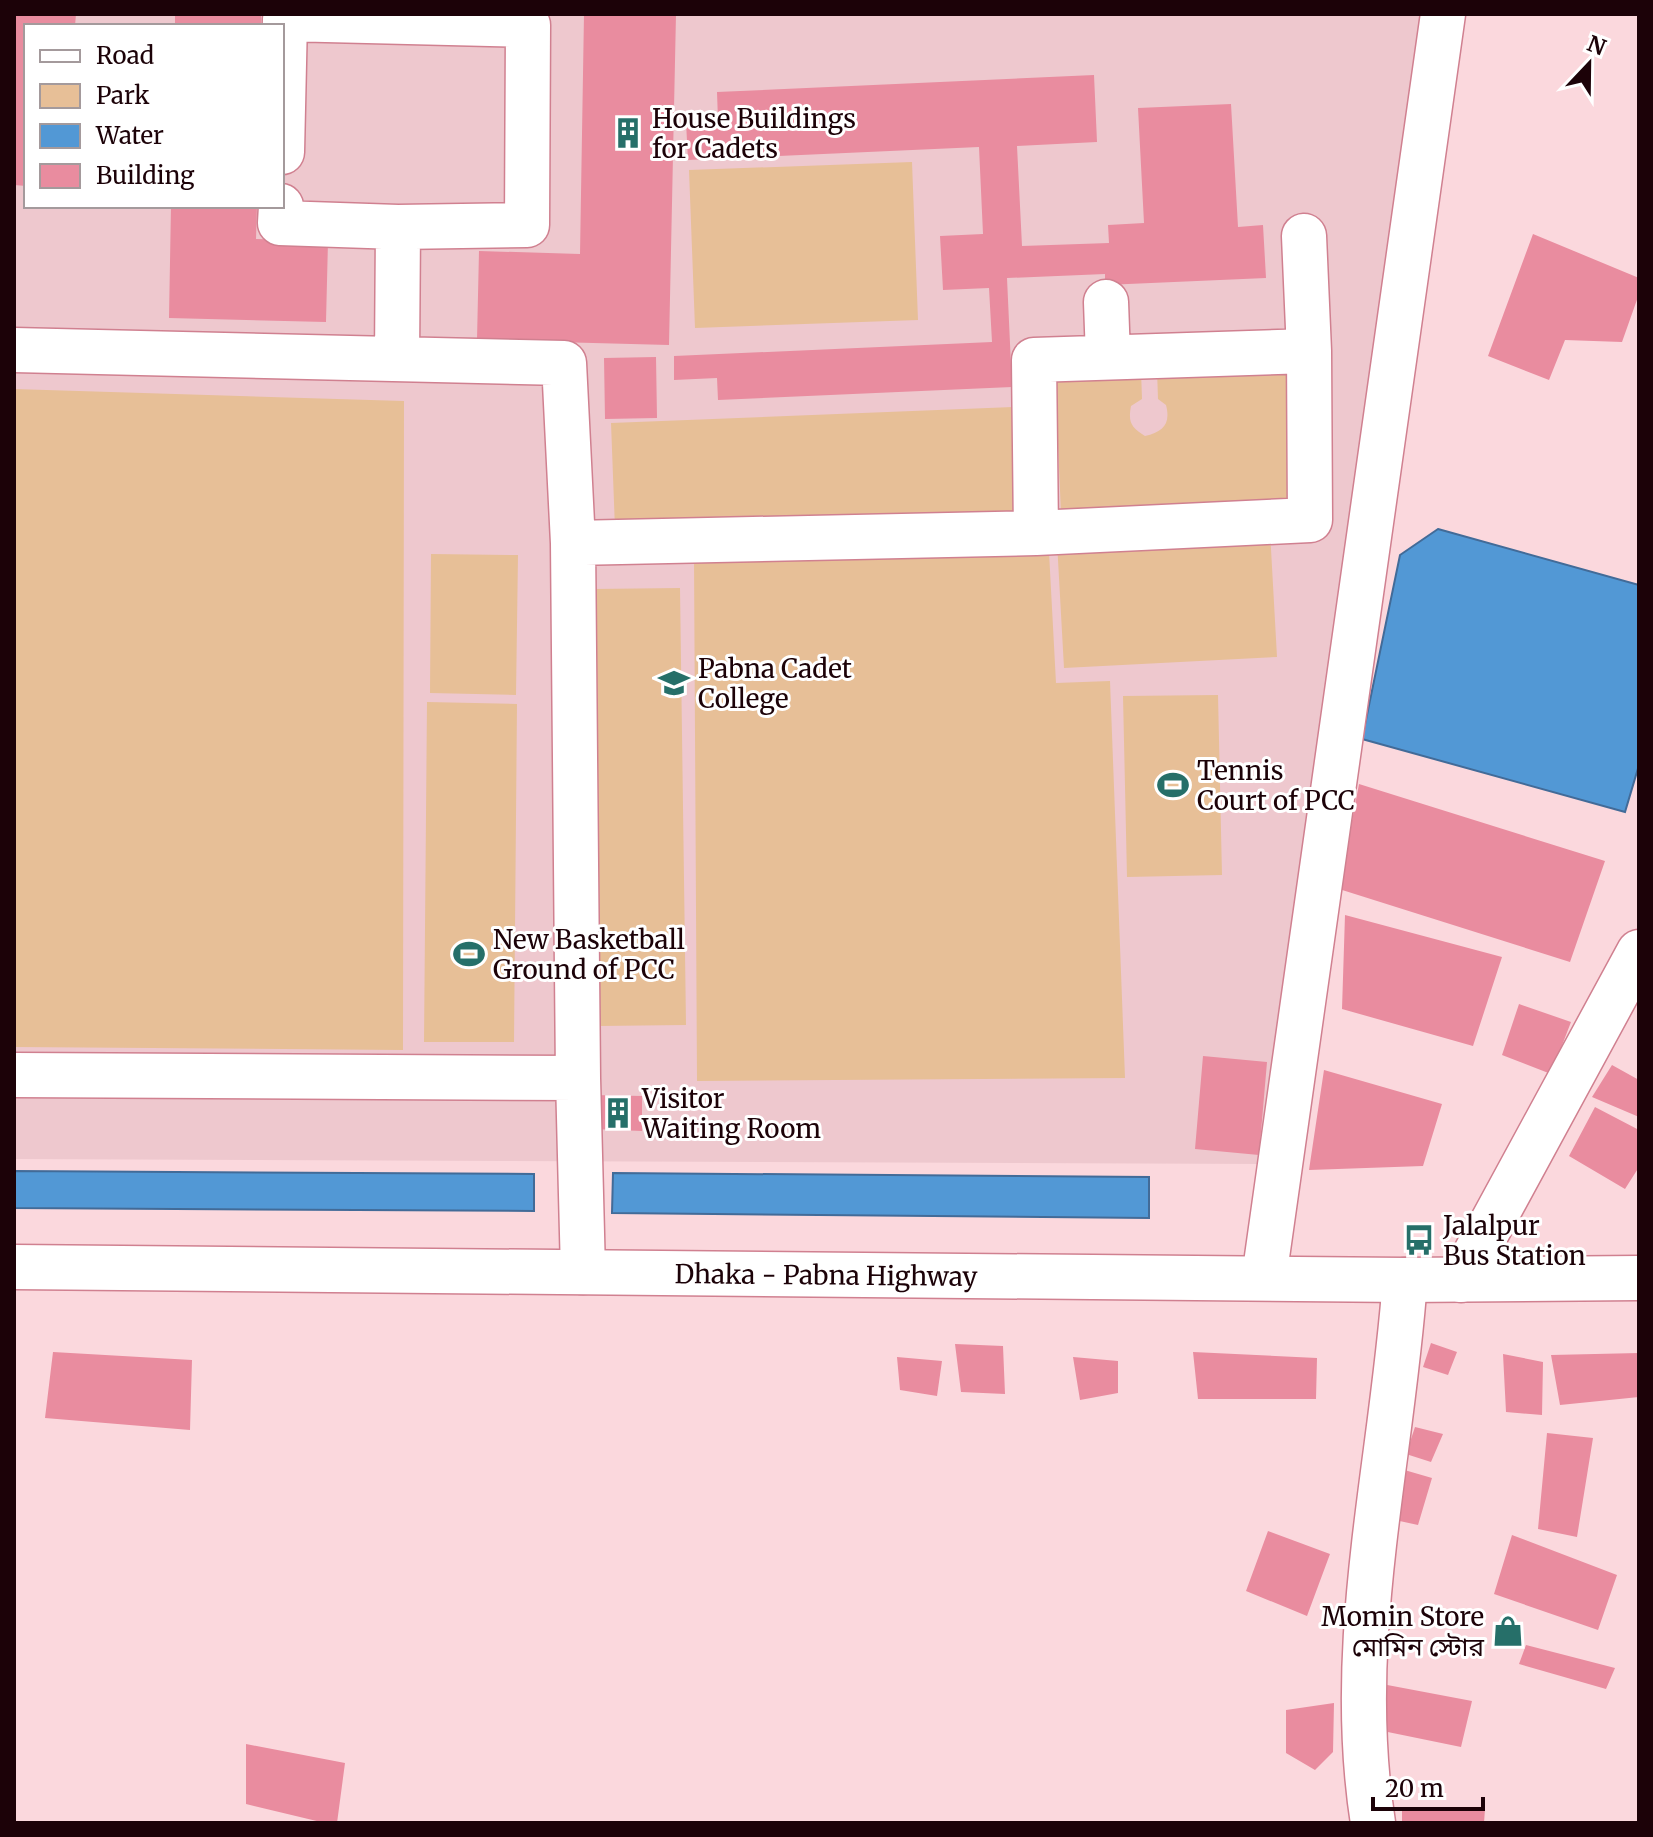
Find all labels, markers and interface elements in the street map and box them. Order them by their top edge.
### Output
legend [24,24,284,208]
north arrow [1549,24,1629,104]
text: N [1583,29,1610,62]
text: Road [96,40,154,71]
text: Park [96,80,150,111]
place label: House Buildings for Cadets [652,102,856,165]
building icon: House Buildings for Cadets [611,116,645,150]
text: Water [95,120,164,151]
text: Building [96,160,195,191]
place label: Pabna Cadet College [698,652,852,715]
school or university icon: Pabna Cadet College [657,666,691,700]
place label: Tennis Court of PCC [1197,754,1355,817]
sports icon: Tennis Court of PCC [1156,768,1190,802]
place label: New Basketball Ground of PCC [493,923,685,986]
sports icon: New Basketball Ground of PCC [452,937,486,971]
place label: Visitor Waiting Room [641,1082,821,1145]
building icon: Visitor Waiting Room [601,1096,635,1130]
place label: Jalalpur Bus Station [1442,1209,1586,1272]
bus stop icon: Jalalpur Bus Station [1402,1223,1436,1257]
street label: Dhaka - Pabna Highway [674,1257,978,1293]
place label: Momin Store মোমিন স্টোর [1321,1600,1484,1663]
shop icon: Momin Store মোমিন স্টোর [1491,1614,1525,1648]
scale bar [1373,1761,1483,1811]
text: 20 m [1385,1773,1444,1804]

